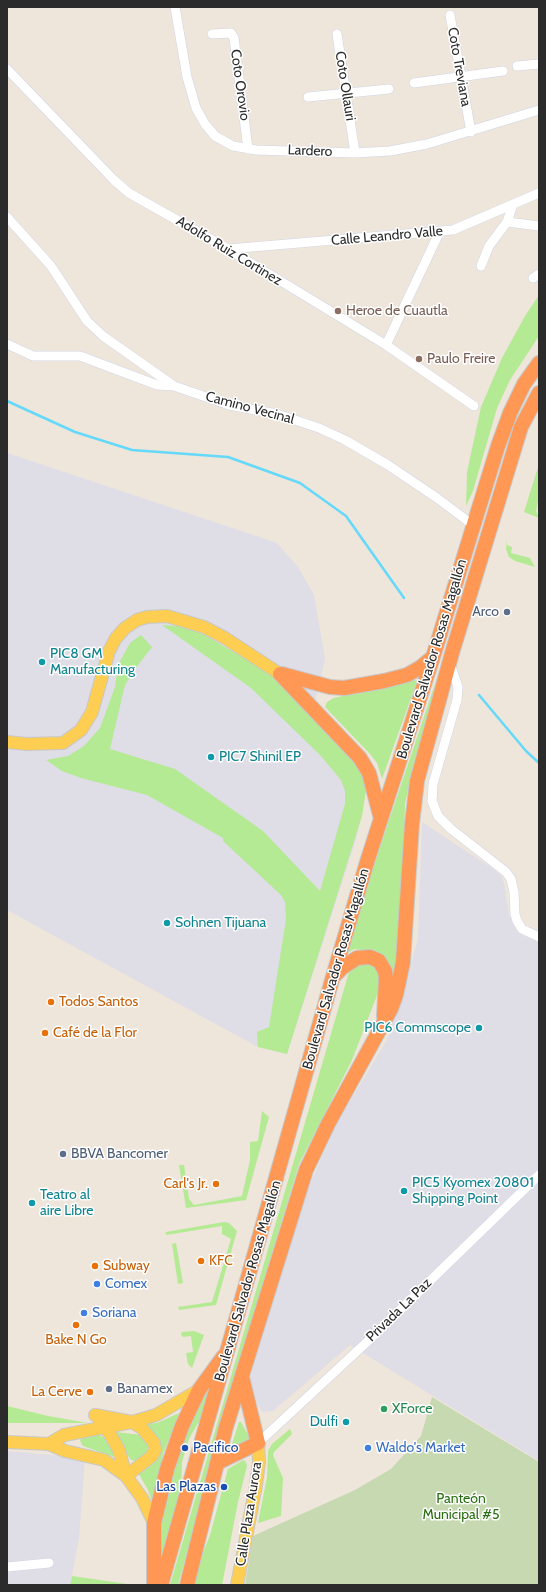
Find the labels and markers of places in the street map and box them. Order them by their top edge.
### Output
place label: Heroe de Cuautla [346,303,448,319]
marker: Heroe de Cuautla [333,306,343,316]
place label: Paulo Freire [427,351,495,367]
marker: Paulo Freire [414,354,424,364]
place label: Arco [472,604,499,620]
marker: Arco [502,607,512,617]
place label: PIC8 GM Manufacturing [50,646,135,678]
marker: PIC8 GM Manufacturing [37,657,47,667]
place label: PIC7 Shinil EP [219,749,301,765]
marker: PIC7 Shinil EP [206,752,216,762]
place label: Sohnen Tijuana [175,915,266,931]
marker: Sohnen Tijuana [162,918,172,928]
place label: Todos Santos [59,994,138,1010]
marker: Todos Santos [46,997,56,1007]
place label: PIC6 Commscope [364,1020,471,1036]
marker: PIC6 Commscope [474,1023,484,1033]
place label: Café de la Flor [53,1025,137,1041]
marker: Café de la Flor [40,1028,50,1038]
place label: BBVA Bancomer [71,1146,168,1162]
marker: BBVA Bancomer [58,1149,68,1159]
place label: PIC5 Kyomex 20801 Shipping Point [412,1175,534,1208]
place label: Carl's Jr. [163,1176,208,1192]
marker: Carl's Jr. [211,1179,221,1189]
marker: PIC5 Kyomex 20801 Shipping Point [399,1186,409,1196]
place label: Teatro al aire Libre [40,1187,93,1220]
marker: Teatro al aire Libre [27,1198,37,1208]
place label: KFC [209,1253,233,1269]
marker: KFC [196,1256,206,1266]
place label: Subway [103,1258,150,1274]
marker: Subway [90,1261,100,1271]
place label: Comex [105,1276,147,1292]
marker: Comex [92,1279,102,1289]
place label: Soriana [92,1305,137,1321]
marker: Soriana [79,1308,89,1318]
marker: Bake N Go [71,1320,81,1330]
place label: Bake N Go [45,1332,107,1348]
place label: Banamex [117,1381,173,1397]
place label: La Cerve [31,1384,82,1400]
marker: Banamex [104,1384,114,1394]
marker: La Cerve [85,1387,95,1397]
place label: XForce [392,1401,432,1417]
marker: XForce [379,1404,389,1414]
place label: Dulfi [310,1414,338,1430]
marker: Dulfi [341,1417,351,1427]
place label: Pacifico [193,1440,238,1456]
place label: Waldo's Market [376,1440,465,1456]
marker: Pacifico [180,1443,190,1453]
marker: Waldo's Market [363,1443,373,1453]
place label: Las Plazas [156,1479,216,1495]
marker: Las Plazas [219,1482,229,1492]

